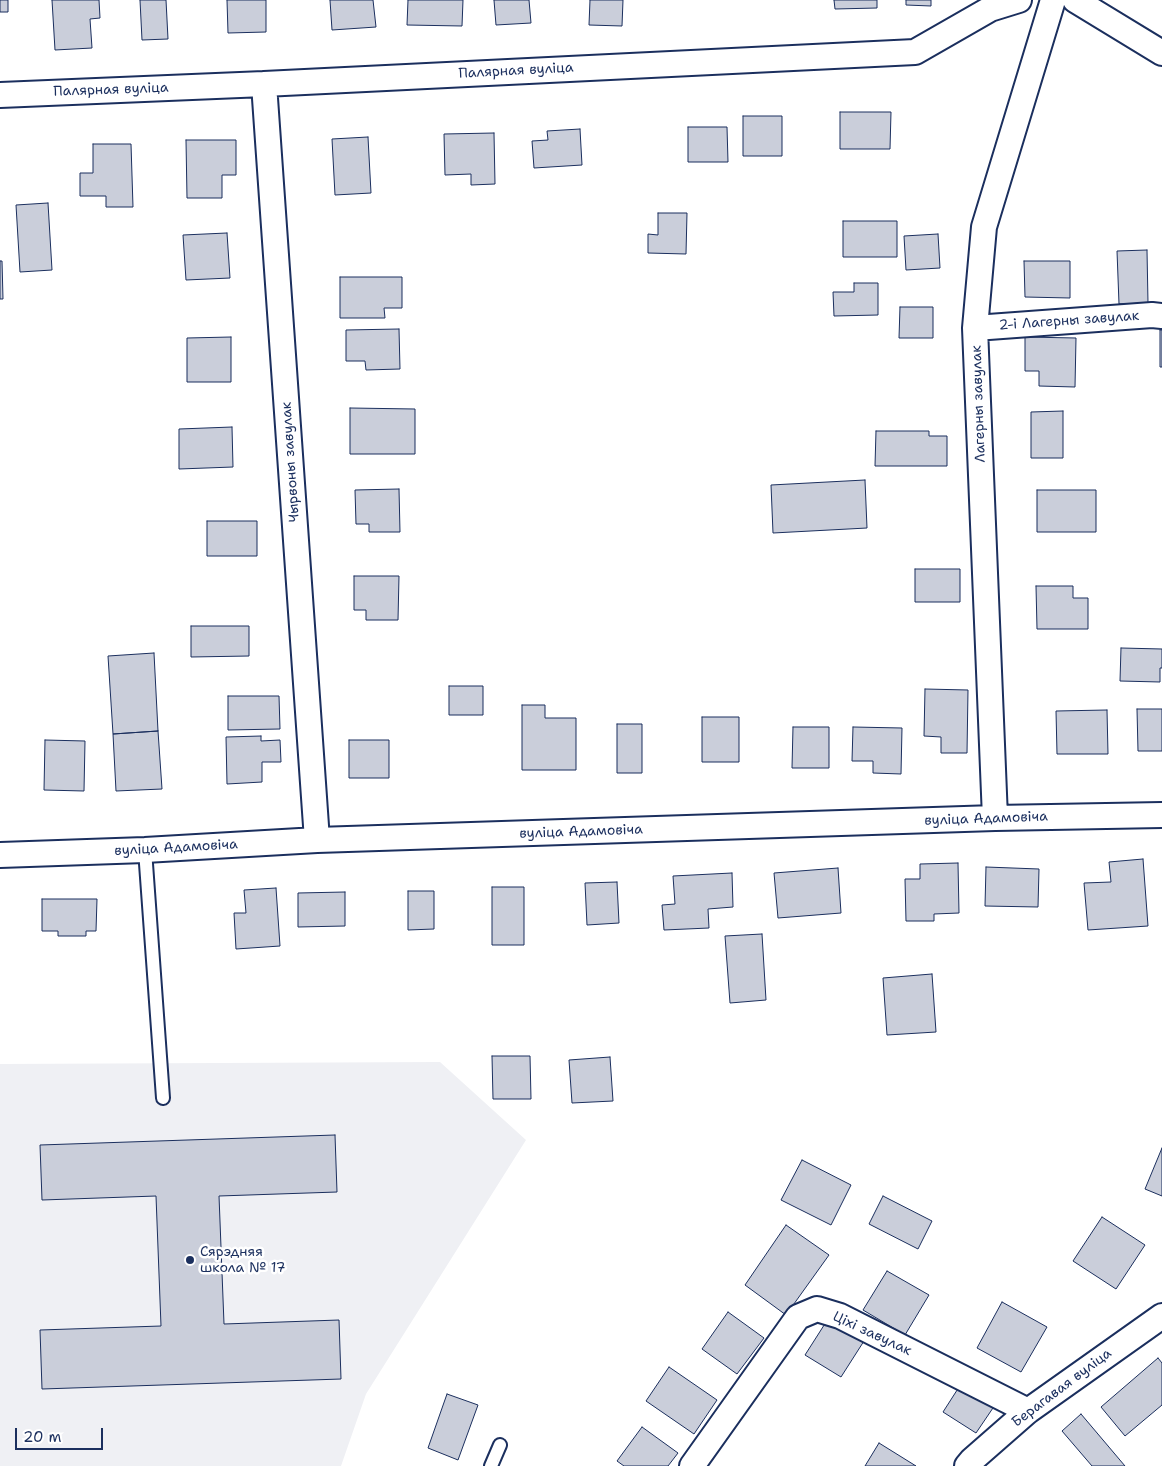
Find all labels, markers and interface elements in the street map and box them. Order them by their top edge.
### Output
street label: Палярная вуліца [458,60,574,82]
street label: Палярная вуліца [53,80,169,100]
street label: 2-і Лагерны завулак [998,308,1140,334]
street label: Лагерны завулак [969,345,989,463]
street label: Чырвоны завулак [278,401,304,523]
street label: вуліца Адамовіча [924,808,1048,830]
street label: вуліца Адамовіча [519,821,643,843]
street label: вуліца Адамовіча [114,836,238,860]
place label: Сярэдняя школа № 17 [200,1244,286,1276]
marker: Сярэдняя школа № 17 [184,1254,196,1266]
street label: Ціхі завулак [830,1308,914,1360]
street label: Берагавая вуліца [1009,1345,1115,1431]
scale bar [18,1418,105,1450]
text: 20 m [23,1427,62,1447]

